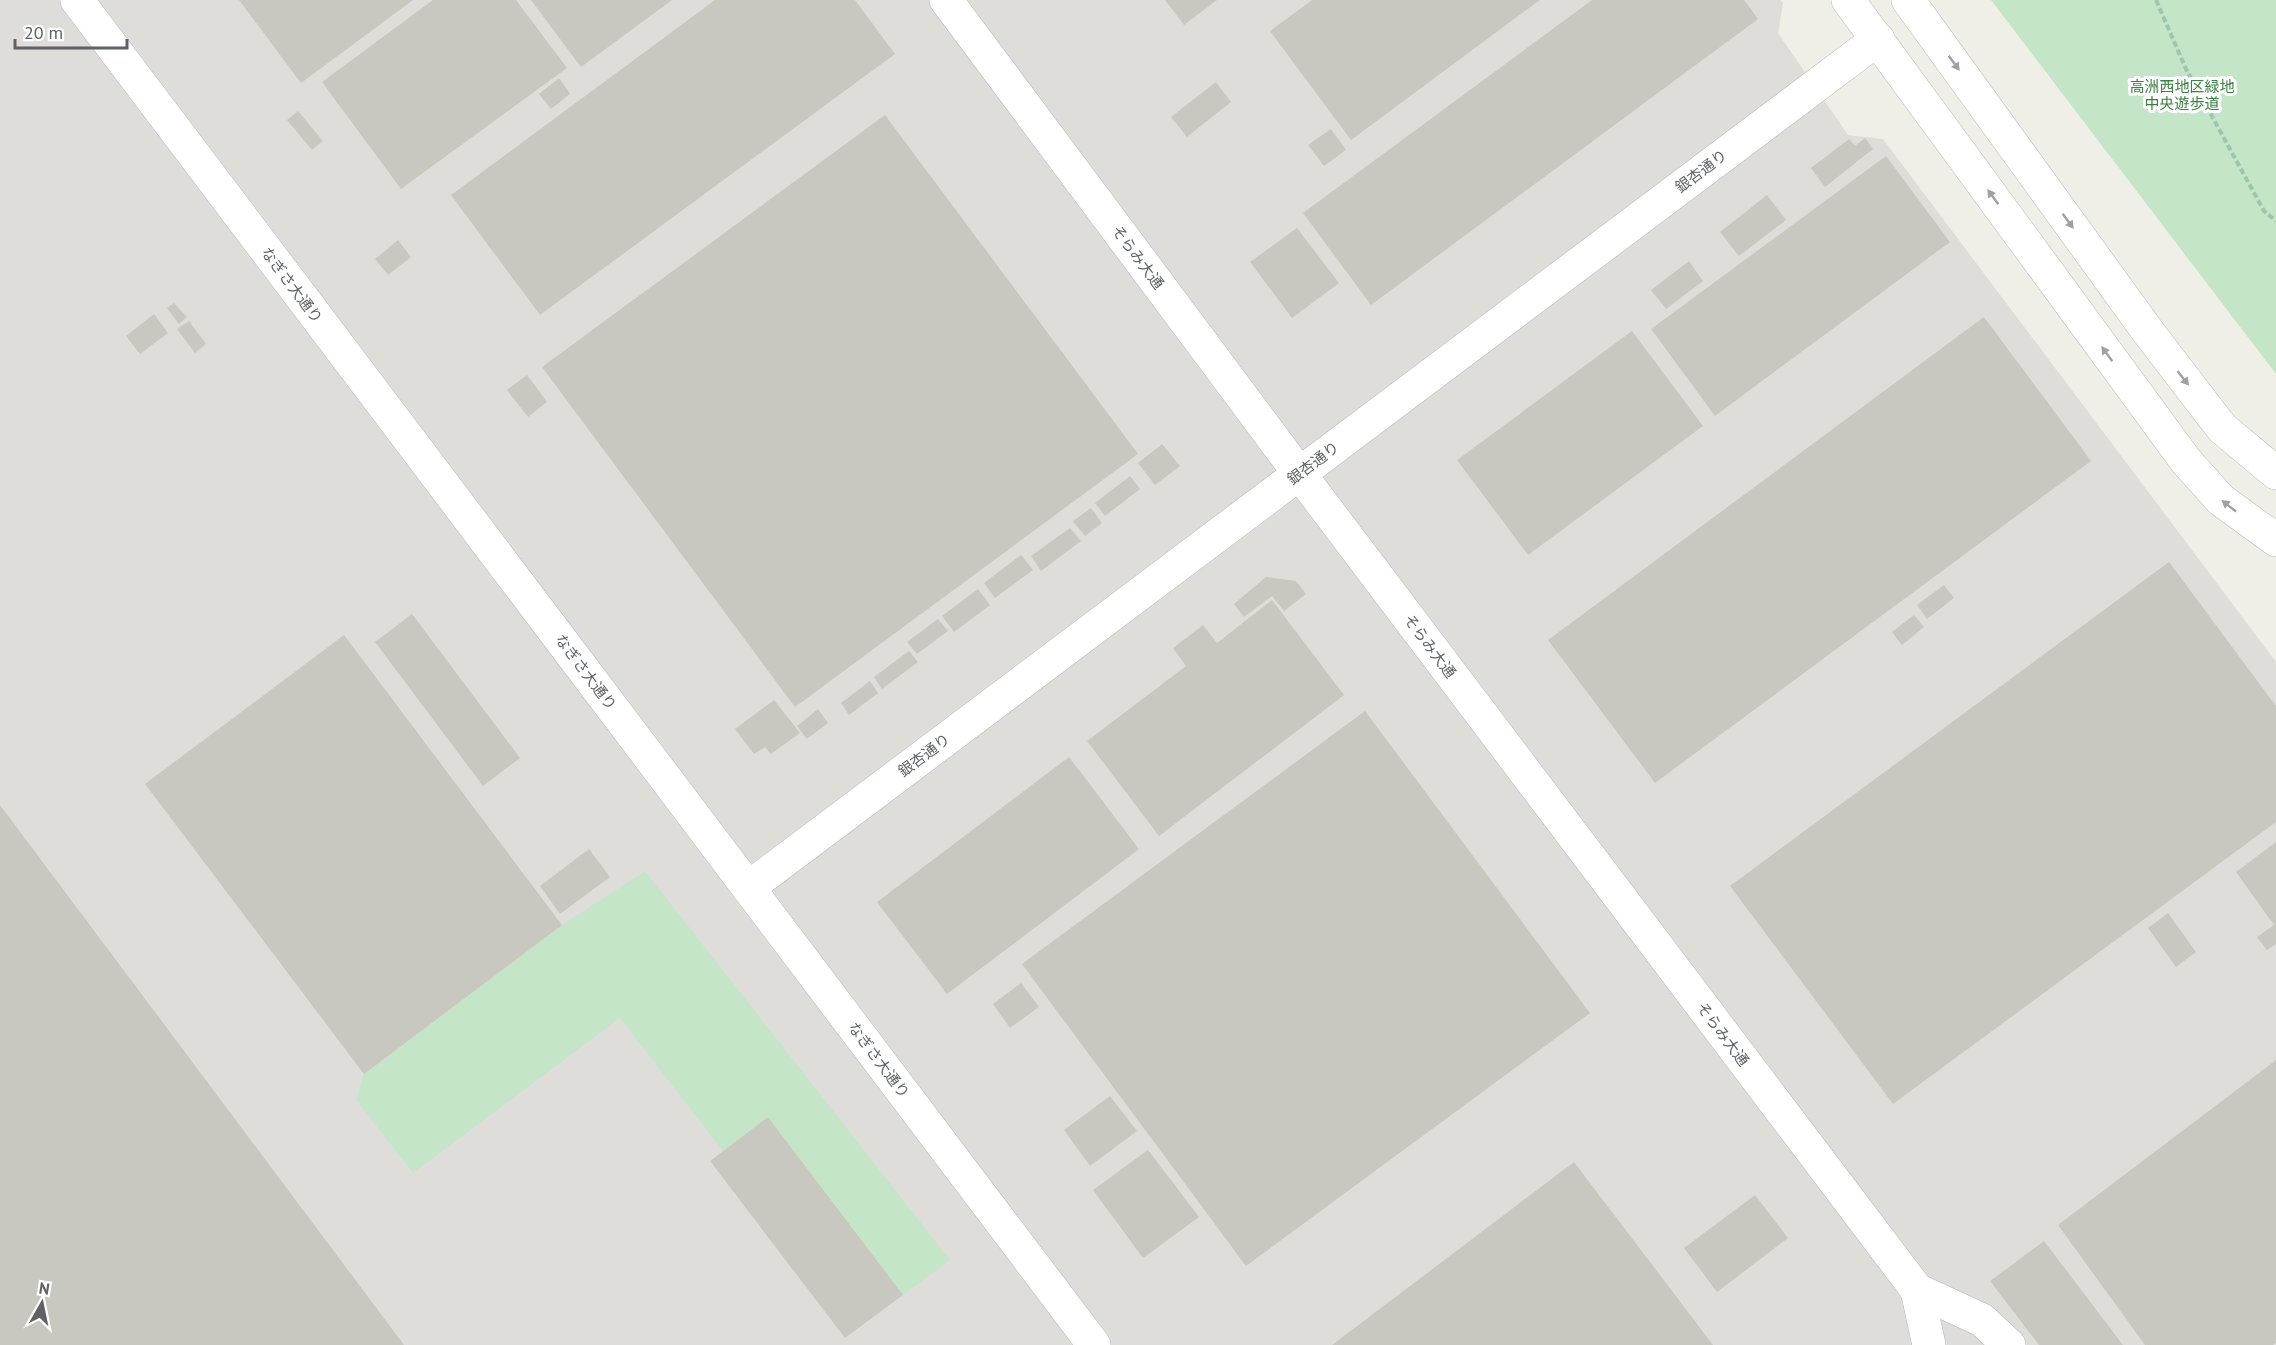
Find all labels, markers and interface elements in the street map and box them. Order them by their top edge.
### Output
scale bar [15,12,128,50]
text: 20 m [24,21,63,44]
one-way arrow [1947,55,1959,70]
park label: 高洲西地区緑地 中央遊歩道 [2129,77,2235,113]
street label: 銀杏通り [1671,145,1731,197]
one-way arrow [1987,189,1999,204]
one-way arrow [2062,212,2074,228]
street label: そらみ大通 [1108,221,1168,293]
street label: なぎさ大通り [257,243,327,327]
one-way arrow [2101,347,2113,363]
one-way arrow [2177,370,2189,385]
street label: 銀杏通り [1283,437,1343,489]
one-way arrow [2221,501,2236,513]
street label: そらみ大通 [1400,610,1460,682]
street label: なぎさ大通り [551,630,621,714]
street label: 銀杏通り [894,729,954,781]
street label: そらみ大通 [1693,998,1753,1070]
street label: なぎさ大通り [844,1018,914,1102]
north arrow [12,1273,72,1333]
text: N [38,1277,51,1299]

